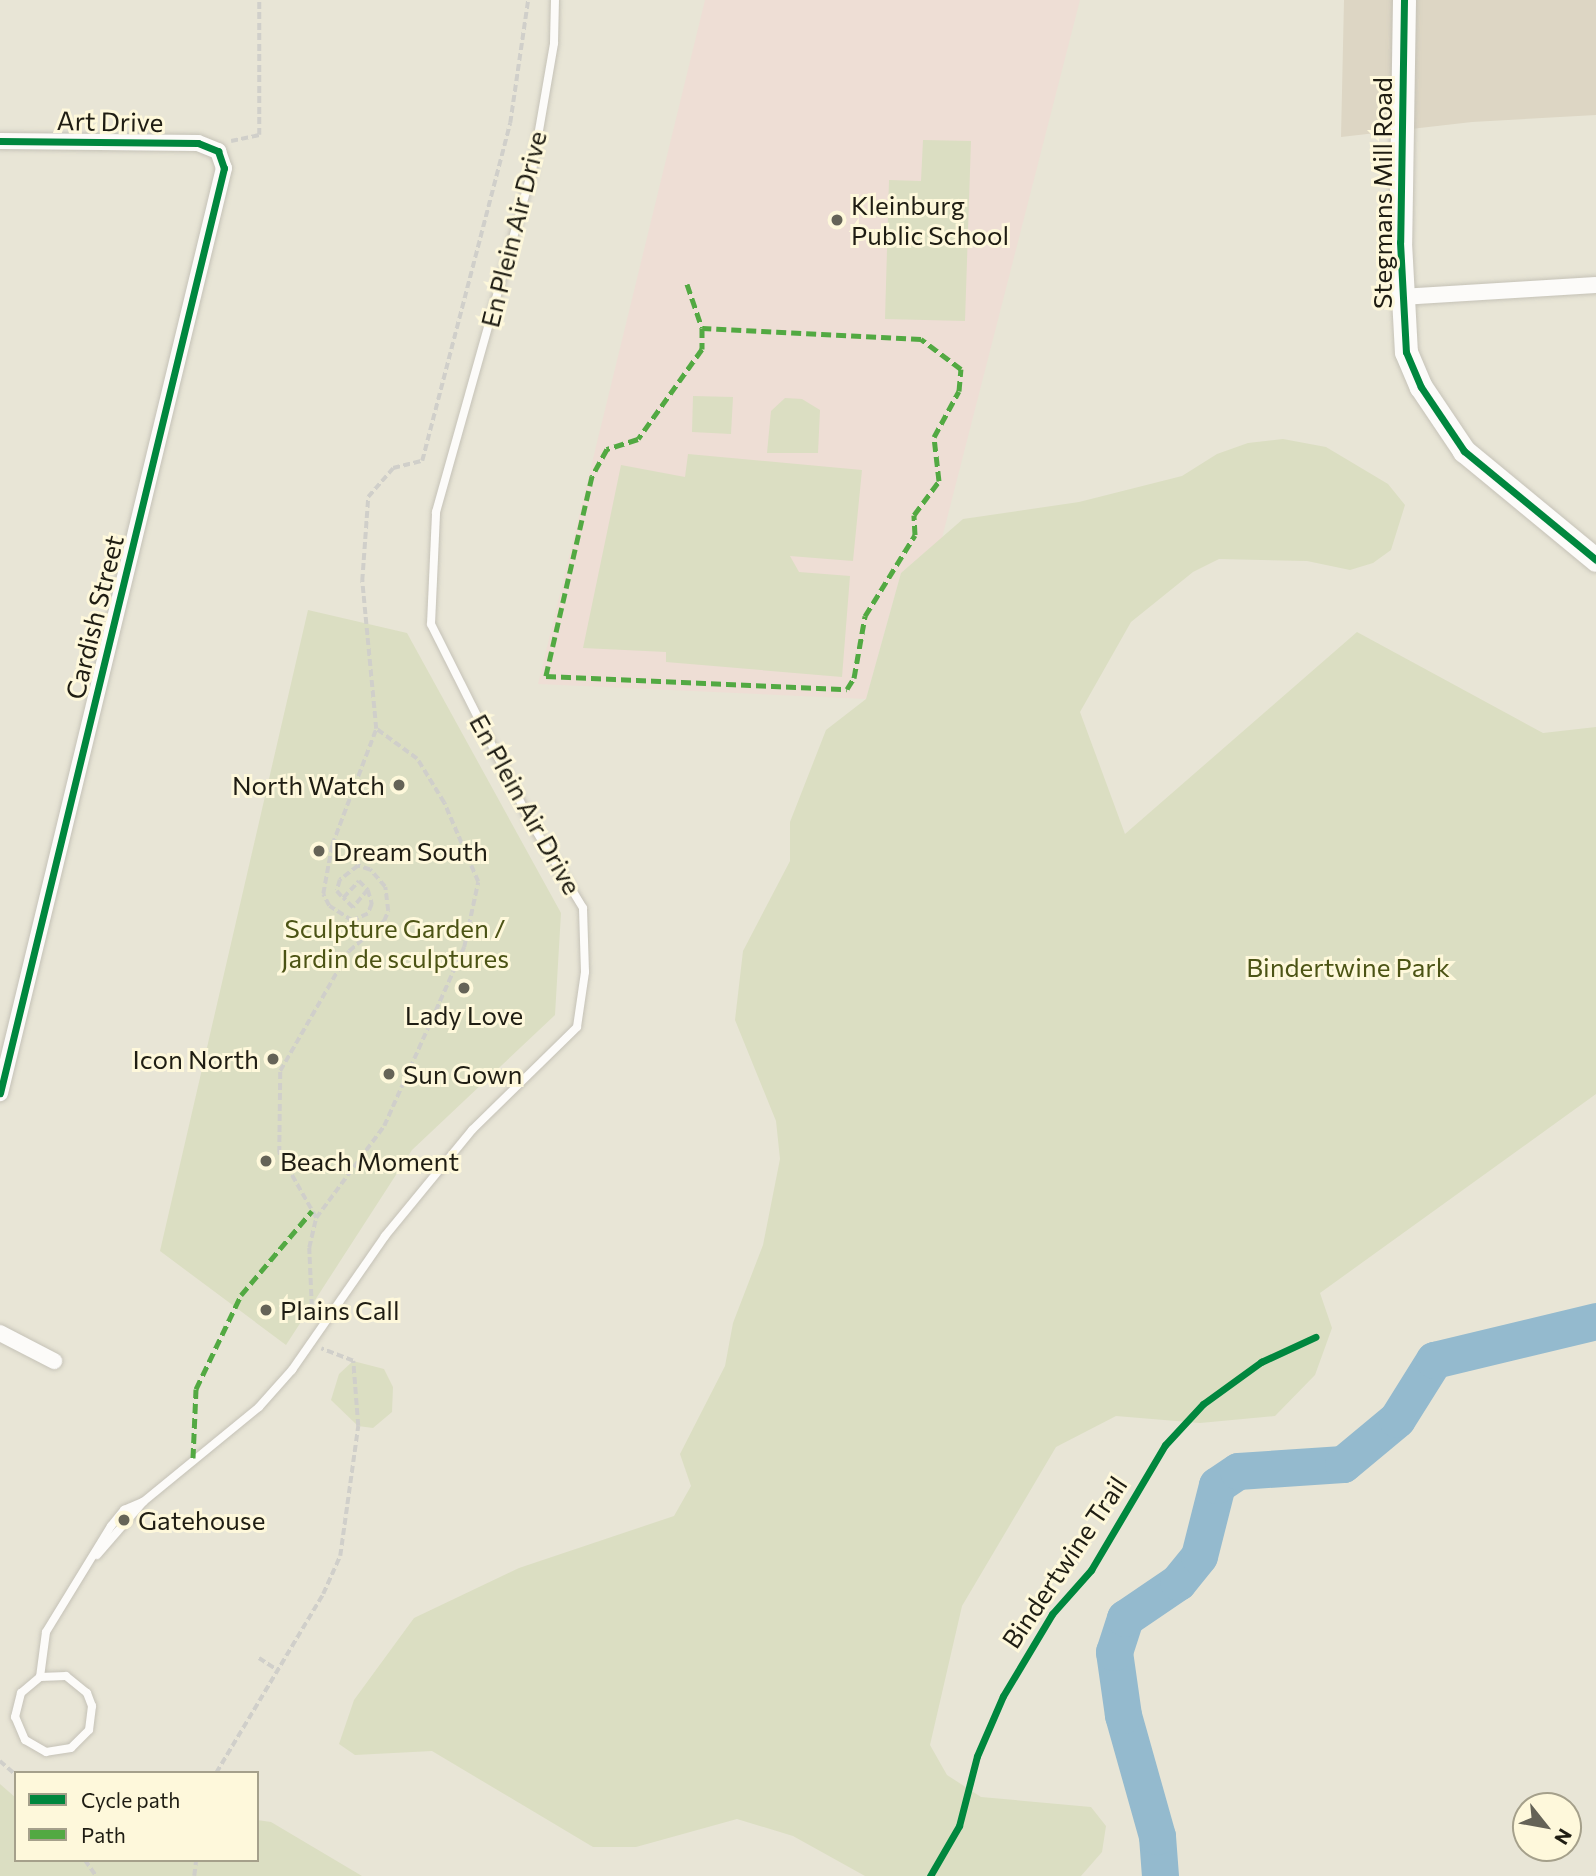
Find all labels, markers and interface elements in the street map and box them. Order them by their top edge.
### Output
street label: Stegmans Mill Road [1366,77,1398,309]
street label: Art Drive [56,104,164,138]
street label: En Plein Air Drive [474,128,552,330]
place label: Kleinburg Public School [851,189,1009,250]
marker: Kleinburg Public School [829,212,845,228]
street label: Cardish Street [59,532,129,702]
street label: En Plein Air Drive [464,708,588,900]
place label: North Watch [232,769,385,801]
marker: North Watch [391,777,407,793]
place label: Dream South [333,835,488,867]
marker: Dream South [311,843,327,859]
park label: Sculpture Garden / Jardin de sculptures [281,912,509,974]
park label: Bindertwine Park [1246,951,1450,983]
marker: Lady Love [456,980,472,996]
place label: Lady Love [405,999,523,1031]
place label: Icon North [132,1043,259,1075]
marker: Icon North [265,1051,281,1067]
place label: Sun Gown [403,1058,522,1090]
marker: Sun Gown [381,1066,397,1082]
place label: Beach Moment [280,1145,459,1177]
marker: Beach Moment [258,1153,274,1169]
place label: Plains Call [280,1294,400,1326]
marker: Plains Call [258,1302,274,1318]
street label: Bindertwine Trail [995,1470,1133,1654]
place label: Gatehouse [138,1504,265,1536]
marker: Gatehouse [116,1512,132,1528]
legend [14,1771,259,1862]
text: Cycle path [81,1787,180,1812]
north arrow [1512,1792,1582,1862]
text: Path [81,1822,126,1847]
text: N [1550,1825,1577,1849]

